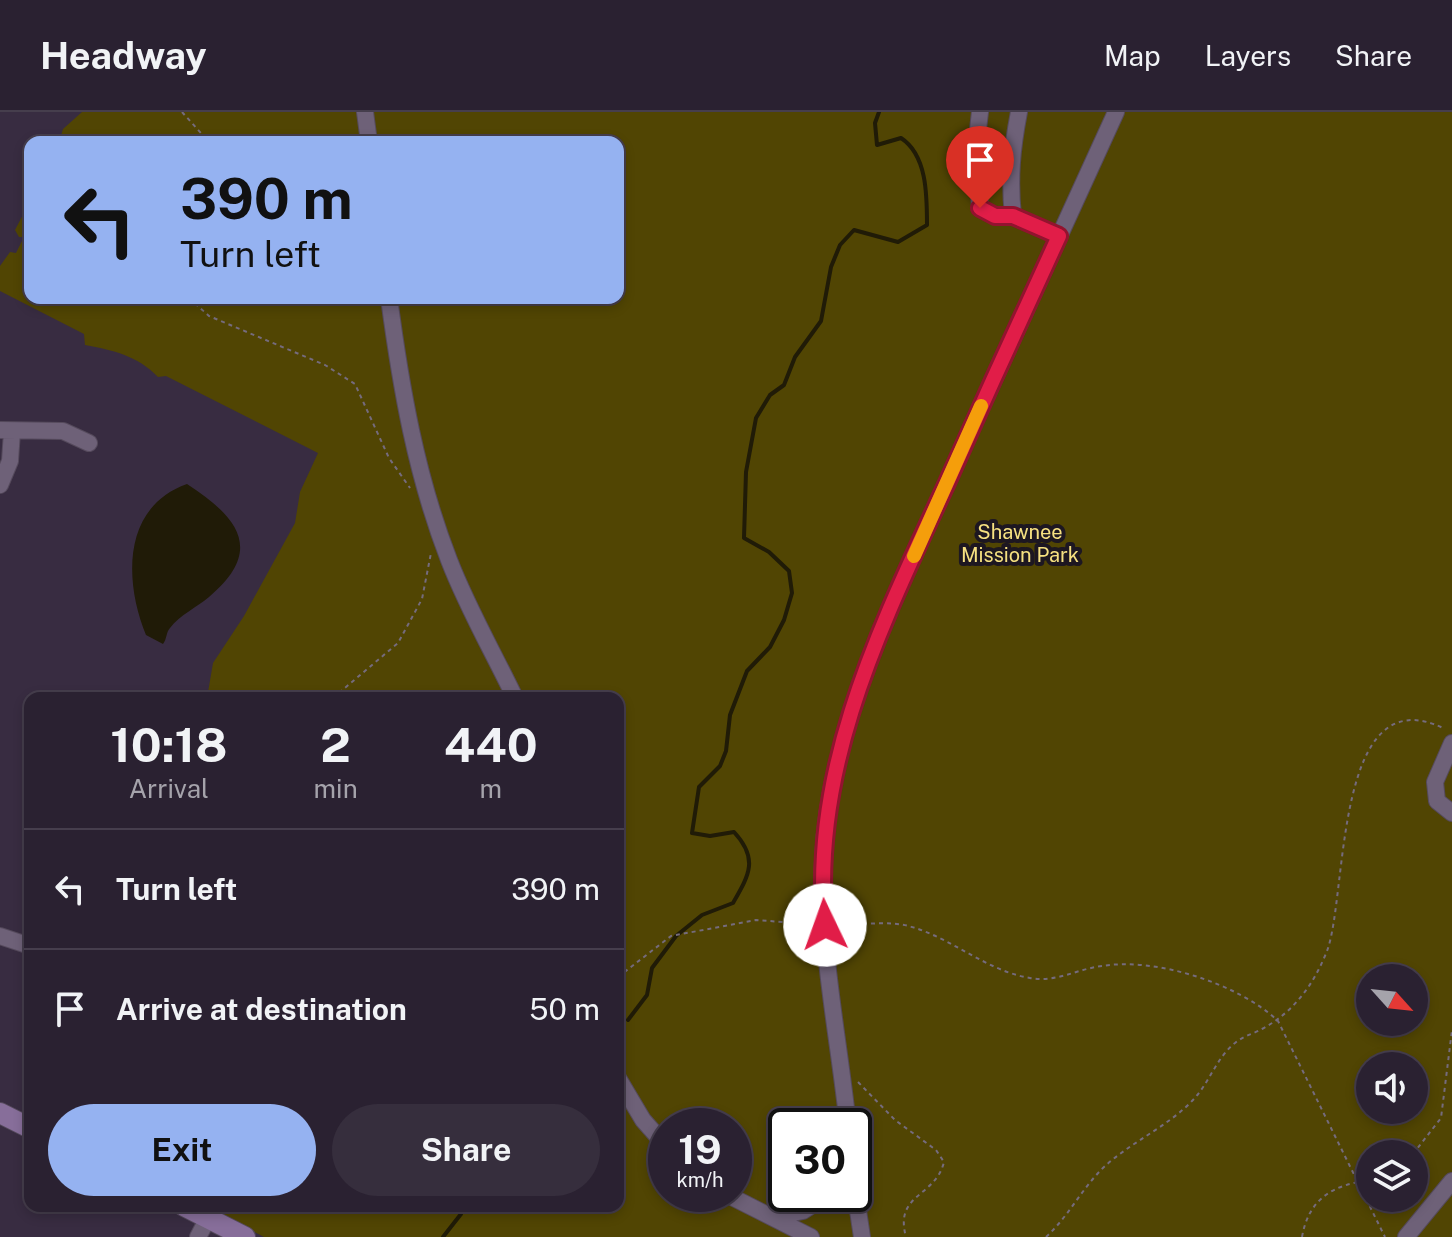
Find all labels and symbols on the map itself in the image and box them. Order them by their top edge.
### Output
pin [946,126,1014,208]
park label: Shawnee Mission Park [961,520,1079,567]
position arrow [783,883,867,967]
north arrow [1356,964,1428,1036]
speed limit sign: 30 [768,1108,872,1212]

